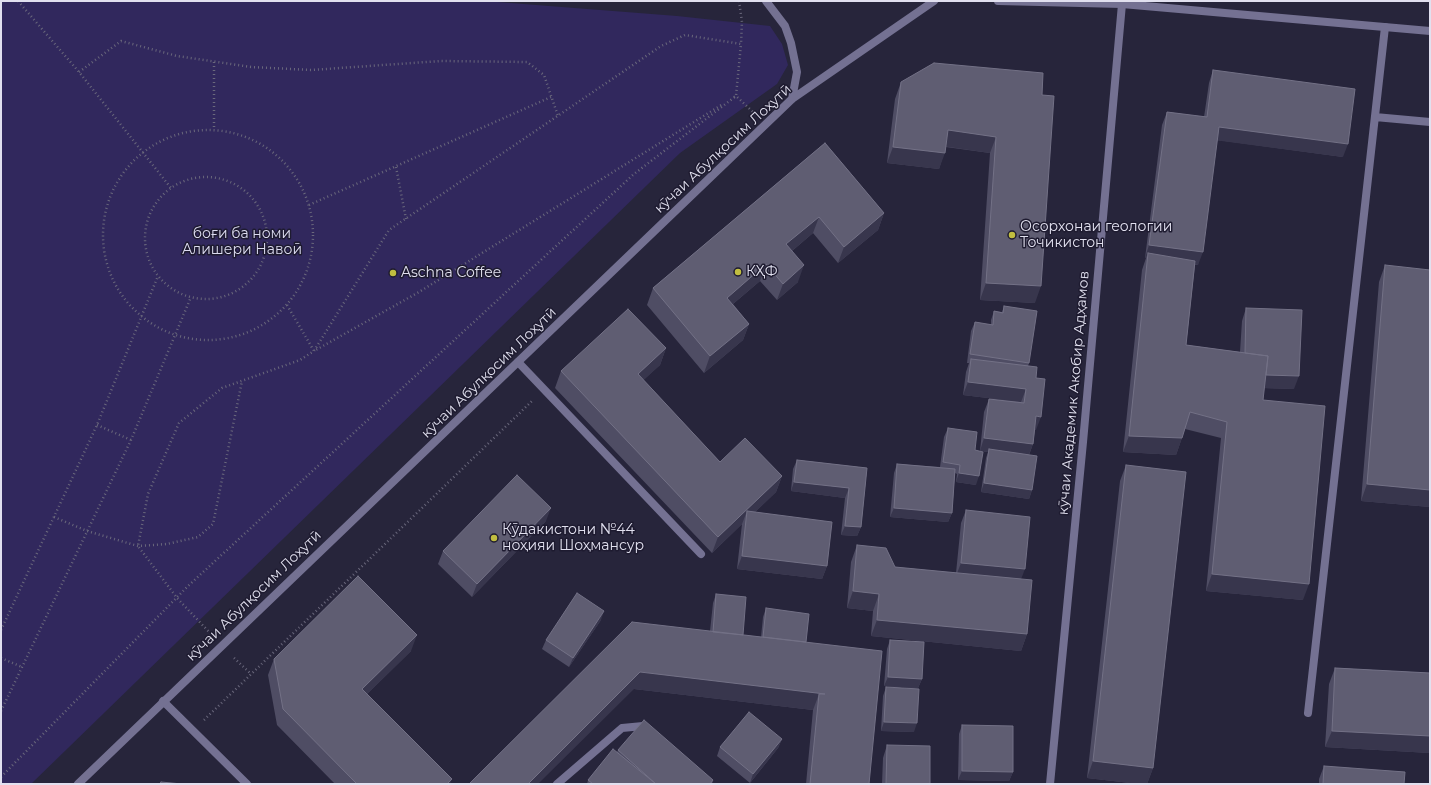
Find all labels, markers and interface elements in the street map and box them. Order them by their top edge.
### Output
street label: кӯчаи Абулқосим Лоҳутӣ [651,81,795,217]
place label: Осорхонаи геологии Точикистон [1020,219,1172,252]
park label: боғи ба номи Алишери Навоӣ [182,226,302,258]
marker: Осорхонаи геологии Точикистон [1007,230,1017,240]
place label: КҲФ [746,264,778,280]
place label: Aschna Coffee [401,265,501,281]
marker: КҲФ [733,267,743,277]
marker: Aschna Coffee [388,268,398,278]
street label: кӯчаи Академик Акобир Адҳамов [1055,270,1093,516]
street label: кӯчаи Абулқосим Лоҳутӣ [418,304,560,442]
place label: Кӯдакистони №44 ноҳияи Шоҳмансур [502,522,644,554]
street label: кӯчаи Абулқосим Лоҳутӣ [183,527,325,665]
marker: Кӯдакистони №44 ноҳияи Шоҳмансур [489,533,499,543]

